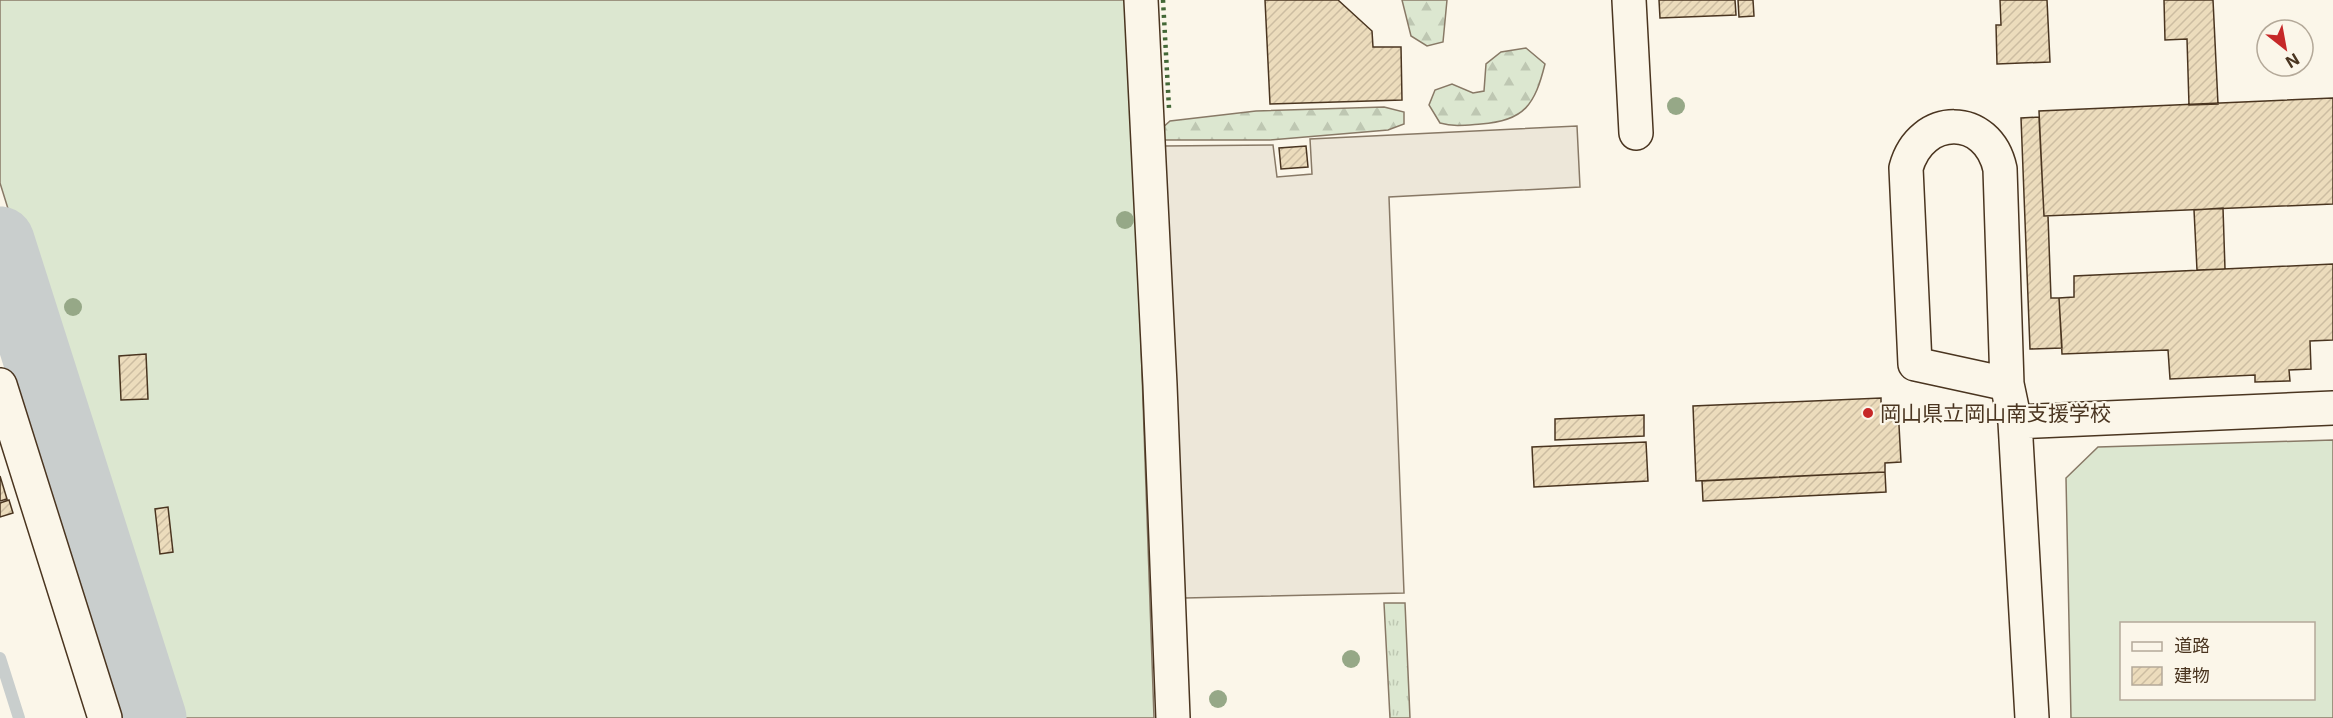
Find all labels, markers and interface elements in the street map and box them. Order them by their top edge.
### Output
north arrow [2255,18,2315,78]
text: N [2282,49,2303,73]
place label: 岡山県立岡山南支援学校 [1880,401,2111,426]
marker: 岡山県立岡山南支援学校 [1861,406,1875,420]
legend [2120,622,2315,700]
text: 道路 [2174,635,2210,656]
text: 建物 [2174,665,2210,686]

